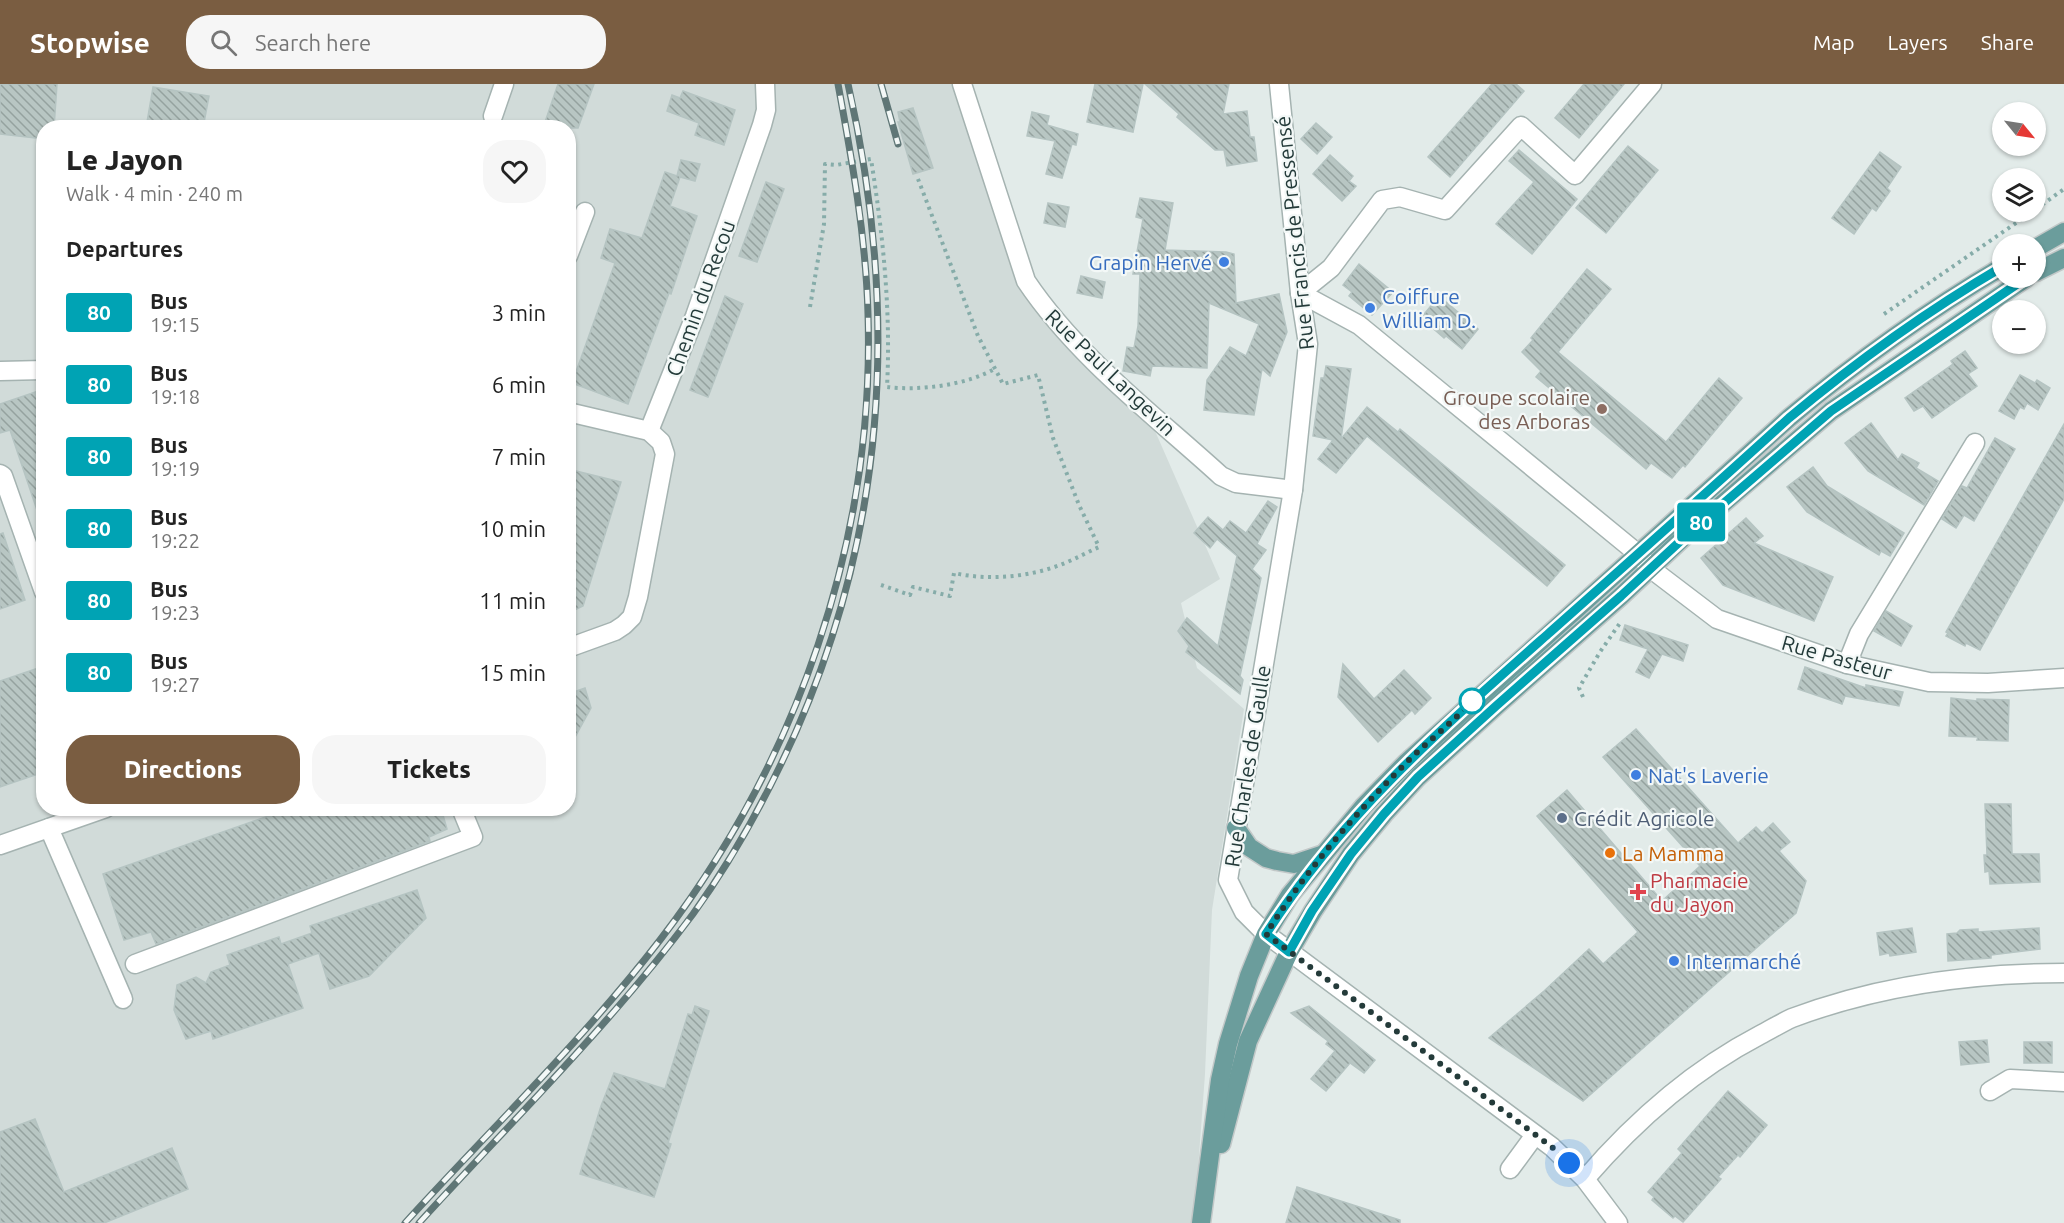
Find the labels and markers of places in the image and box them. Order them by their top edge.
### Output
place label: Grapin Hervé [1089,250,1212,274]
marker: Grapin Hervé [1217,255,1231,269]
place label: Coiffure William D. [1382,284,1476,332]
marker: Coiffure William D. [1363,301,1377,315]
place label: Groupe scolaire des Arboras [1443,385,1590,433]
marker: Groupe scolaire des Arboras [1595,402,1609,416]
unlabelled marker [1459,688,1485,714]
place label: Nat's Laverie [1648,763,1769,787]
marker: Nat's Laverie [1629,768,1643,782]
place label: Crédit Agricole [1574,806,1715,830]
marker: Crédit Agricole [1555,811,1569,825]
place label: La Mamma [1622,841,1724,865]
marker: La Mamma [1603,846,1617,860]
place label: Pharmacie du Jayon [1650,868,1749,916]
marker: Pharmacie du Jayon [1631,885,1645,899]
place label: Intermarché [1686,949,1801,973]
marker: Intermarché [1667,954,1681,968]

